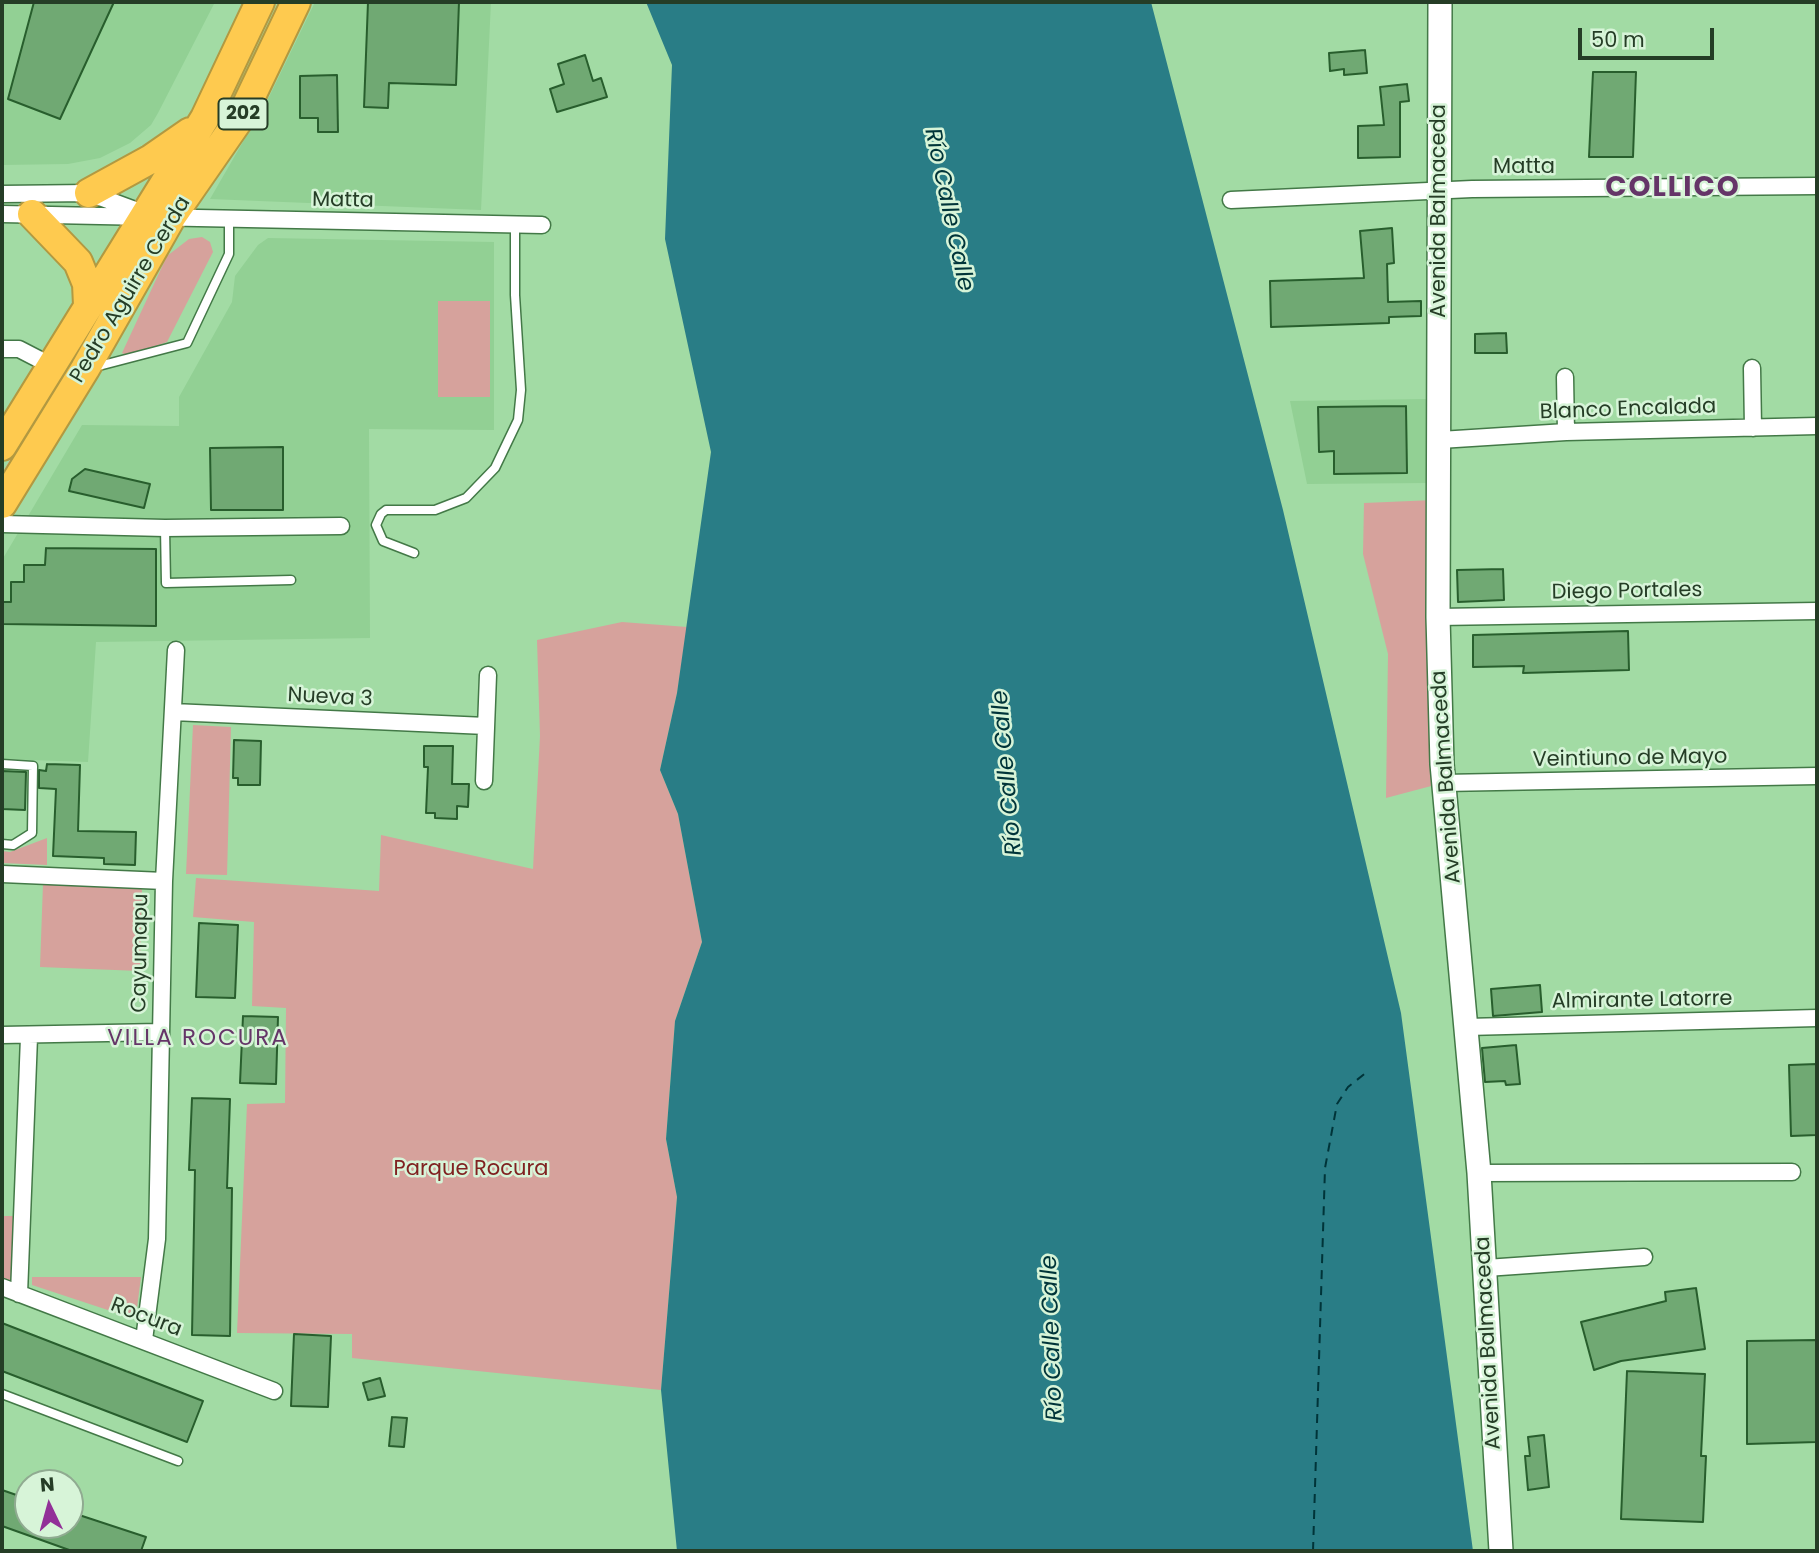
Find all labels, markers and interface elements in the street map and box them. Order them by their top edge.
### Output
scale bar [1581,14,1717,58]
text: 50 m [1591,25,1645,54]
road number: 202 [218,98,268,130]
street label: Avenida Balmaceda [1427,104,1453,318]
water label: Río Calle Calle [917,126,979,294]
street label: Matta [1493,155,1555,181]
district label: COLLICO [1606,172,1740,206]
street label: Matta [312,188,374,214]
street label: Pedro Aguirre Cerda [65,192,197,388]
street label: Blanco Encalada [1539,394,1717,426]
street label: Diego Portales [1551,578,1703,606]
street label: Avenida Balmaceda [1427,669,1467,885]
street label: Nueva 3 [287,683,373,713]
water label: Río Calle Calle [987,689,1029,857]
street label: Veintiuno de Mayo [1532,745,1728,773]
street label: Cayumapu [127,893,155,1013]
street label: Almirante Latorre [1551,987,1733,1015]
district label: VILLA ROCURA [109,1025,287,1053]
park label: Parque Rocura [394,1157,548,1183]
street label: Avenida Balmaceda [1471,1236,1507,1450]
water label: Río Calle Calle [1036,1255,1070,1421]
street label: Rocura [107,1293,185,1343]
north arrow [14,1469,84,1539]
text: N [39,1471,56,1499]

